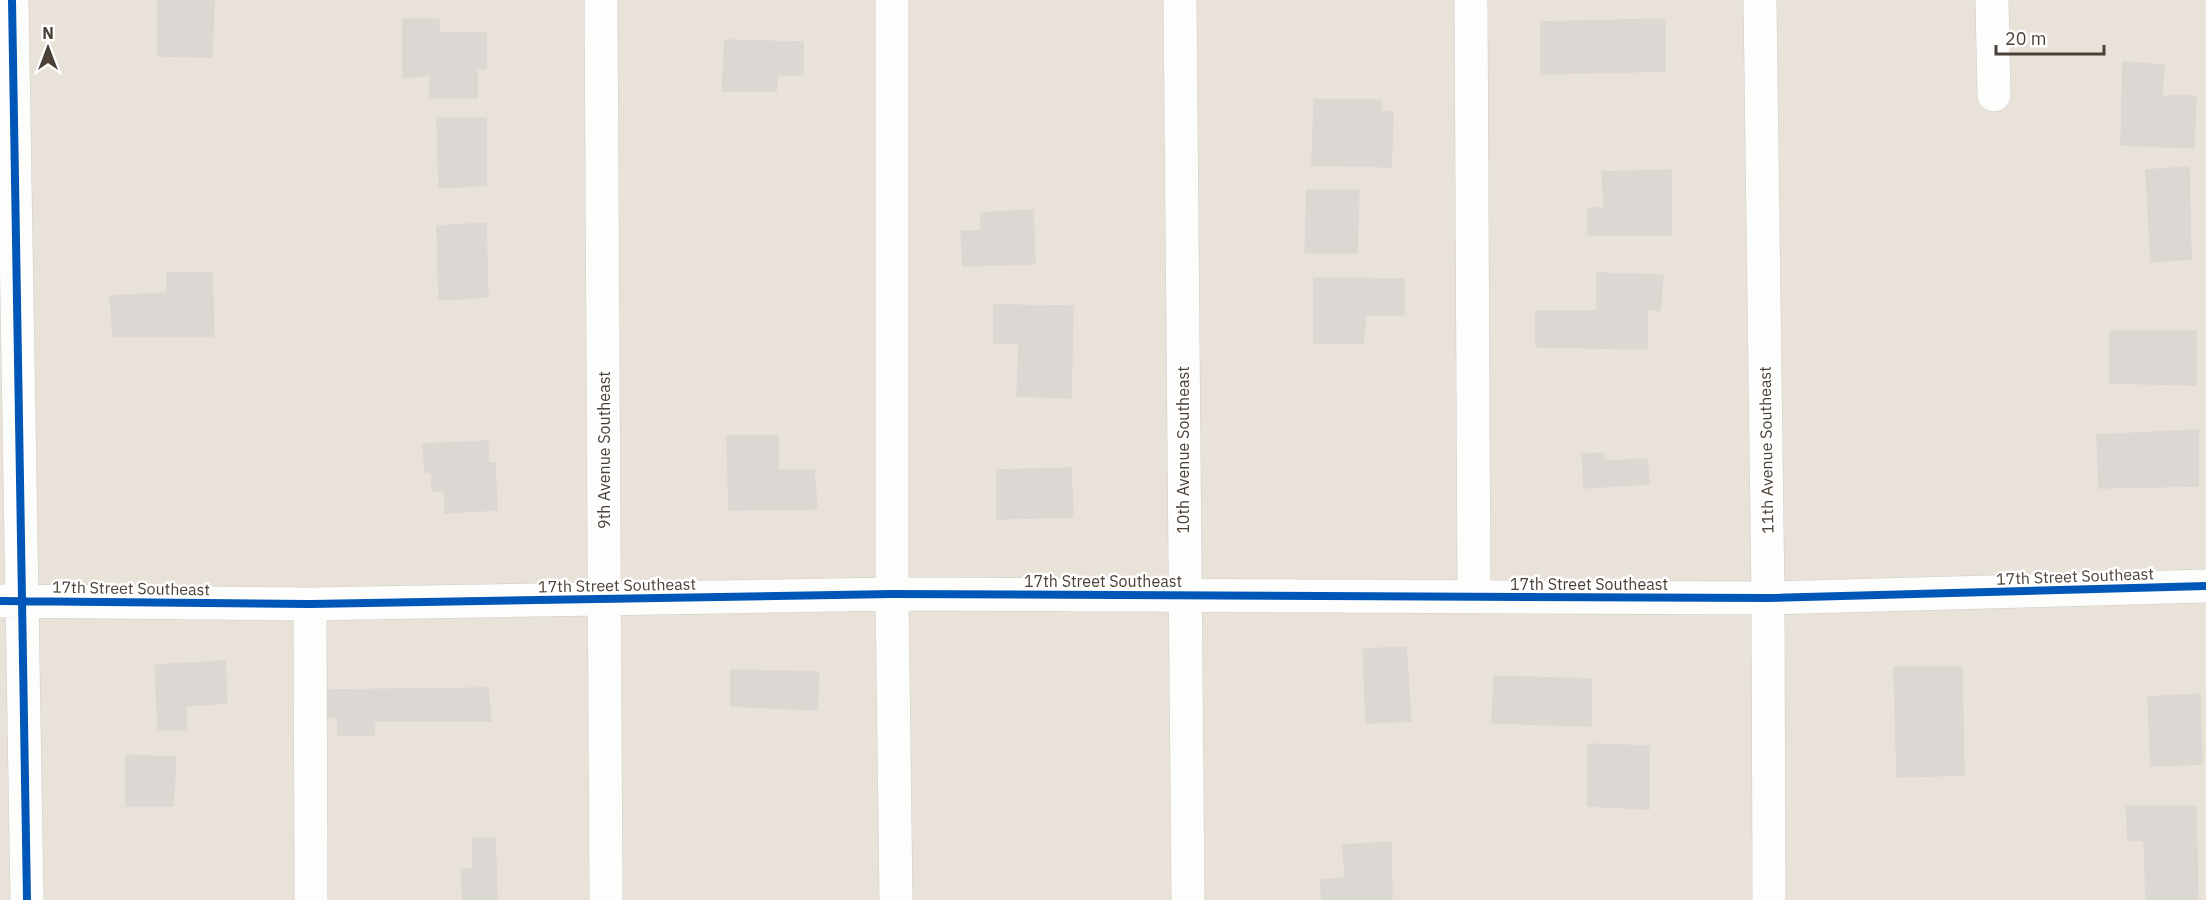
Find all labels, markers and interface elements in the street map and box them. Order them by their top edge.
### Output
north arrow [18,18,78,78]
scale bar [1996,18,2104,56]
text: N [42,23,54,43]
text: 20 m [2005,27,2047,50]
street label: 10th Avenue Southeast [1173,366,1193,534]
street label: 11th Avenue Southeast [1755,366,1777,534]
street label: 9th Avenue Southeast [594,371,614,529]
street label: 17th Street Southeast [1996,563,2154,589]
street label: 17th Street Southeast [1024,571,1182,591]
street label: 17th Street Southeast [538,574,696,596]
street label: 17th Street Southeast [1510,574,1668,594]
street label: 17th Street Southeast [52,577,210,599]

